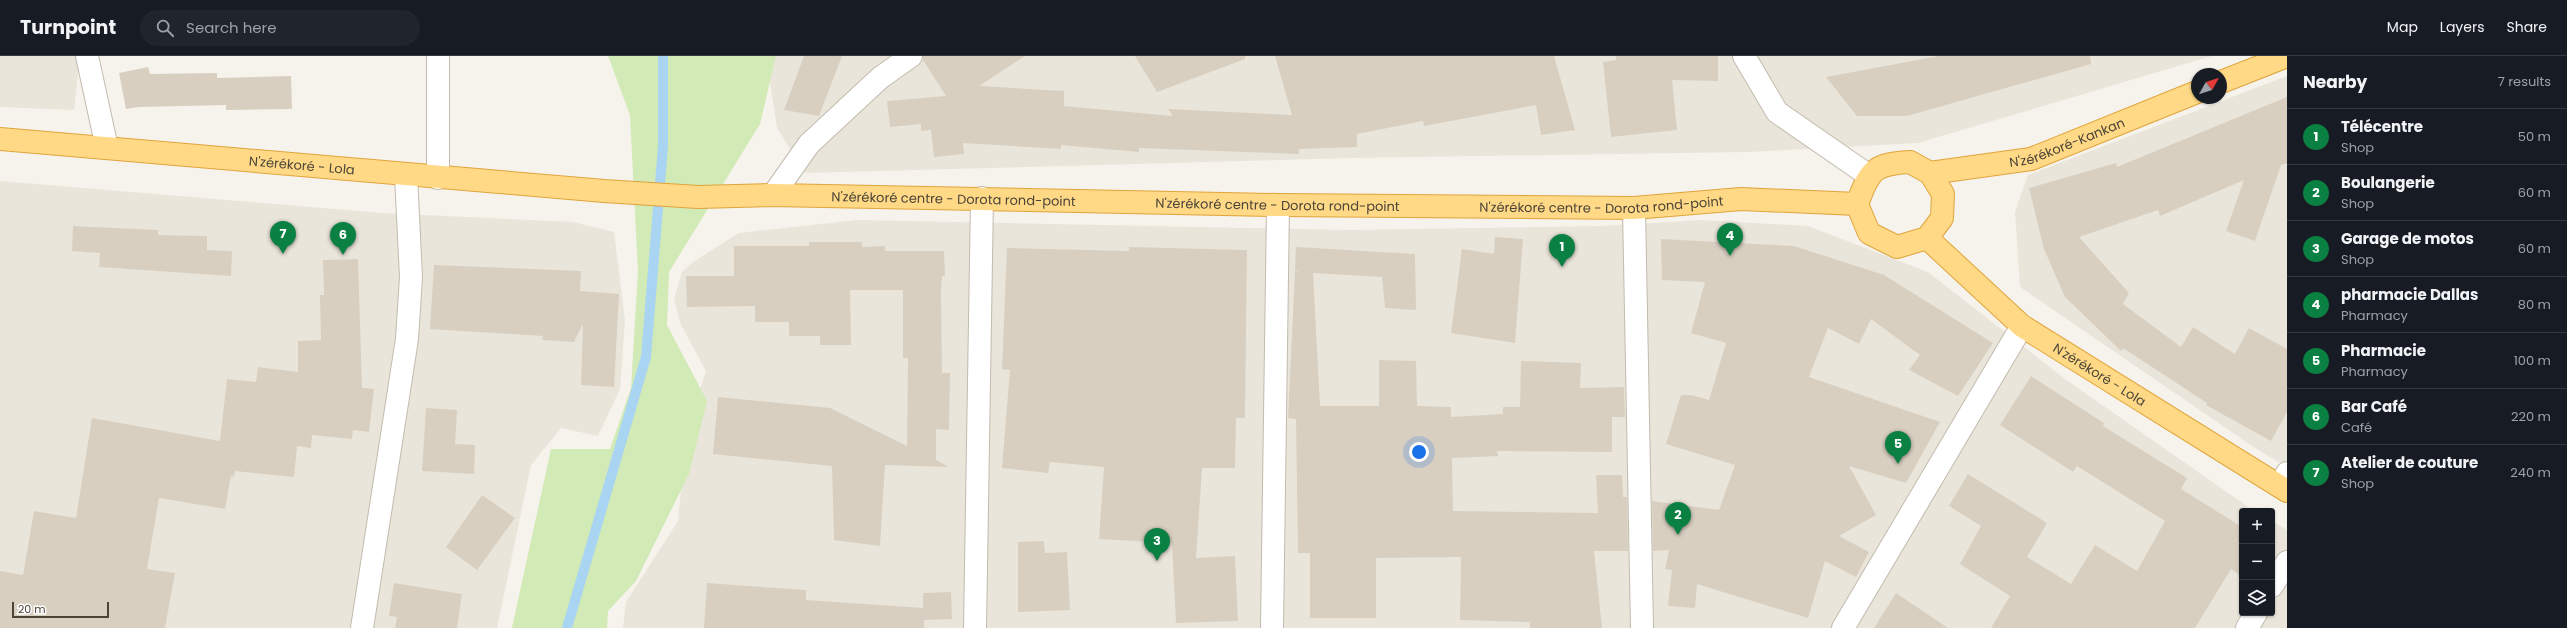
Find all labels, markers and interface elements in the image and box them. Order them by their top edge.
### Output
search box [140,10,420,46]
text: Turnpoint [20,14,116,41]
icon: search [154,17,176,39]
text: Search here [186,17,276,38]
text: Map [2387,17,2418,37]
text: Layers [2440,17,2484,37]
text: Share [2506,17,2547,37]
north arrow [2191,68,2227,104]
text: Nearby [2303,70,2367,94]
text: 7 results [2498,72,2551,91]
street label: N'zérékoré-Kankan [2008,113,2127,171]
text: Télécentre [2341,116,2423,137]
text: 1 [2314,127,2318,146]
text: 50 m [2518,127,2551,146]
text: Shop [2341,138,2374,157]
street label: N'zérékoré - Lola [248,151,356,179]
text: Boulangerie [2341,172,2435,193]
text: 2 [2312,183,2320,202]
text: 60 m [2518,183,2551,202]
street label: N'zérékoré centre - Dorota rond-point [831,187,1076,210]
street label: N'zérékoré centre - Dorota rond-point [1479,191,1724,218]
street label: N'zérékoré centre - Dorota rond-point [1155,193,1400,216]
text: Shop [2341,194,2374,213]
pin: 7 [270,221,296,254]
pin: 6 [330,222,356,255]
pin: 4 [1717,223,1743,256]
text: Garage de motos [2341,228,2474,249]
pin: 1 [1549,234,1575,267]
text: 3 [2312,239,2320,258]
text: 60 m [2518,239,2551,258]
text: Shop [2341,250,2374,269]
text: pharmacie Dallas [2341,284,2478,305]
text: 4 [2312,295,2320,314]
text: 80 m [2518,295,2551,314]
text: Pharmacy [2341,306,2408,325]
street label: N'zérékoré - Lola [2050,338,2150,410]
text: Pharmacie [2341,340,2426,361]
text: 5 [2312,351,2320,370]
text: 100 m [2514,351,2551,370]
text: Pharmacy [2341,362,2408,381]
text: Bar Café [2341,396,2407,417]
text: 6 [2312,407,2320,426]
text: 220 m [2511,407,2551,426]
text: Café [2341,418,2372,437]
pin: 5 [1885,431,1911,464]
your location [1409,442,1429,462]
text: Atelier de couture [2341,452,2478,473]
text: 7 [2313,463,2319,482]
text: 240 m [2510,463,2551,482]
text: Shop [2341,474,2374,493]
pin: 2 [1665,502,1691,535]
map controls [2239,508,2275,616]
button: + [2239,508,2275,544]
pin: 3 [1144,528,1170,561]
button: − [2239,544,2275,580]
button: layers [2239,580,2275,616]
scale bar [12,600,109,619]
text: 20 m [18,601,46,617]

